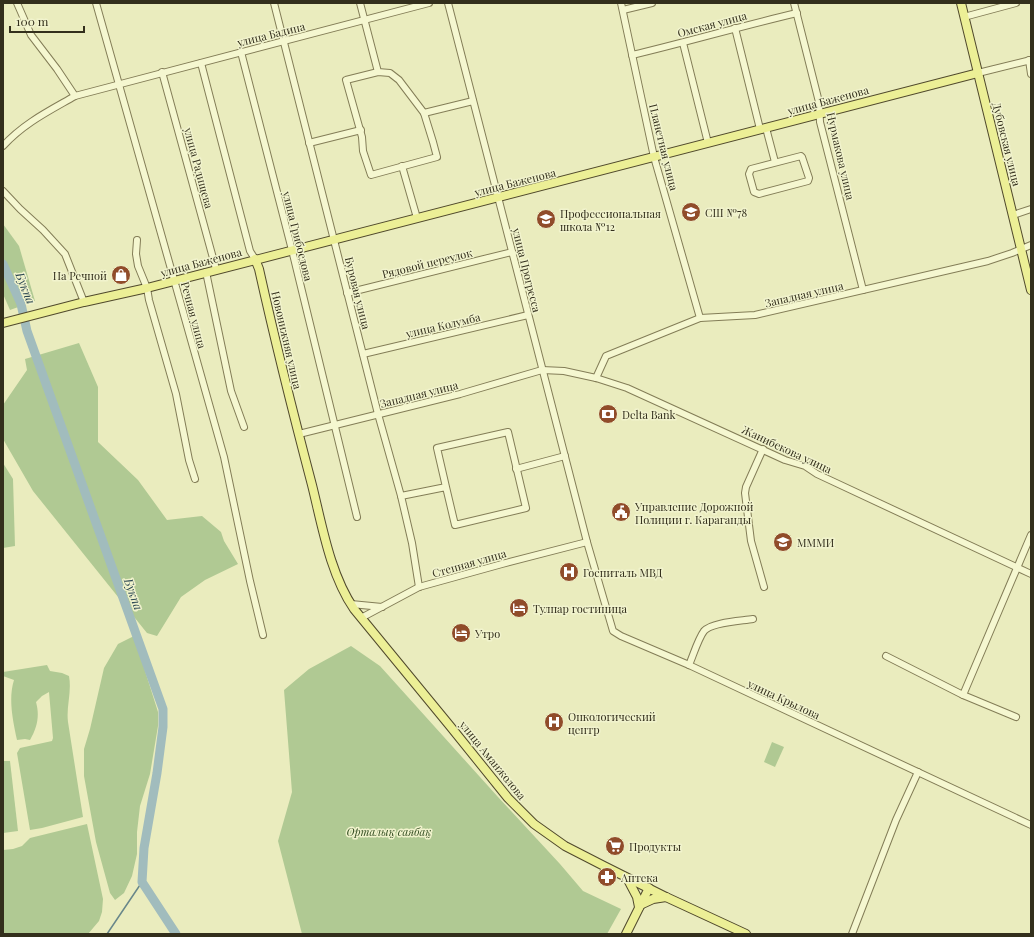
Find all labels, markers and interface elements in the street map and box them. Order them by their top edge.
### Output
street label: Омская улица [676,7,749,40]
scale bar [10,8,84,34]
text: 100 m [16,13,49,29]
street label: улица Бадина [235,18,307,50]
street label: улица Баженова [785,82,871,118]
street label: Дубовская улица [989,100,1025,188]
street label: Планетная улица [646,102,682,192]
street label: Нурмакова улица [824,111,858,202]
street label: улица Радищева [181,125,217,211]
street label: улица Баженова [472,165,558,200]
street label: улица Грибоедова [279,189,317,283]
school or university icon: СШ №78 [680,201,702,223]
place label: СШ №78 [705,205,747,220]
place label: Профессиональная школа №12 [560,206,661,234]
school or university icon: Профессиональная школа №12 [535,208,557,230]
street label: улица Прогресса [509,225,545,314]
street label: улица Баженова [158,244,244,280]
street label: Рядовой переулок [380,244,474,281]
street label: Буровая улица [342,255,374,331]
shop icon: На Речной [110,264,132,286]
place label: На Речной [53,268,107,283]
water label: Букпа [12,269,40,306]
street label: Западная улица [763,278,845,310]
street label: Речная улица [178,280,210,351]
street label: Новонижняя улица [268,290,306,391]
street label: улица Колумба [403,309,482,341]
street label: Западная улица [378,377,460,411]
bank icon: Delta Bank [597,403,619,425]
place label: Delta Bank [622,407,676,422]
street label: Жанибекова улица [740,422,835,477]
place label: Управление Дорожной Полиции г. Караганды [634,499,754,527]
public building icon: Управление Дорожной Полиции г. Караганды [610,501,632,523]
school or university icon: МММИ [772,531,794,553]
place label: МММИ [797,535,835,550]
street label: Степная улица [430,545,508,581]
hospital icon: Госпиталь МВД [558,561,580,583]
place label: Госпиталь МВД [583,565,663,580]
water label: Букпа [120,575,147,612]
hotel icon: Тулпар гостиница [508,597,530,619]
place label: Тулпар гостиница [533,601,628,616]
hotel icon: Утро [450,622,472,644]
place label: Утро [474,626,500,641]
street label: улица Крылова [744,675,823,723]
place label: Онкологический центр [568,709,656,737]
hospital icon: Онкологический центр [543,711,565,733]
street label: улица Аманжолова [456,717,530,803]
park label: Орталық саябақ [346,824,432,839]
supermarket icon: Продукты [604,835,626,857]
place label: Продукты [629,839,682,854]
pharmacy icon: Аптека [596,866,618,888]
place label: Аптека [620,870,659,885]

